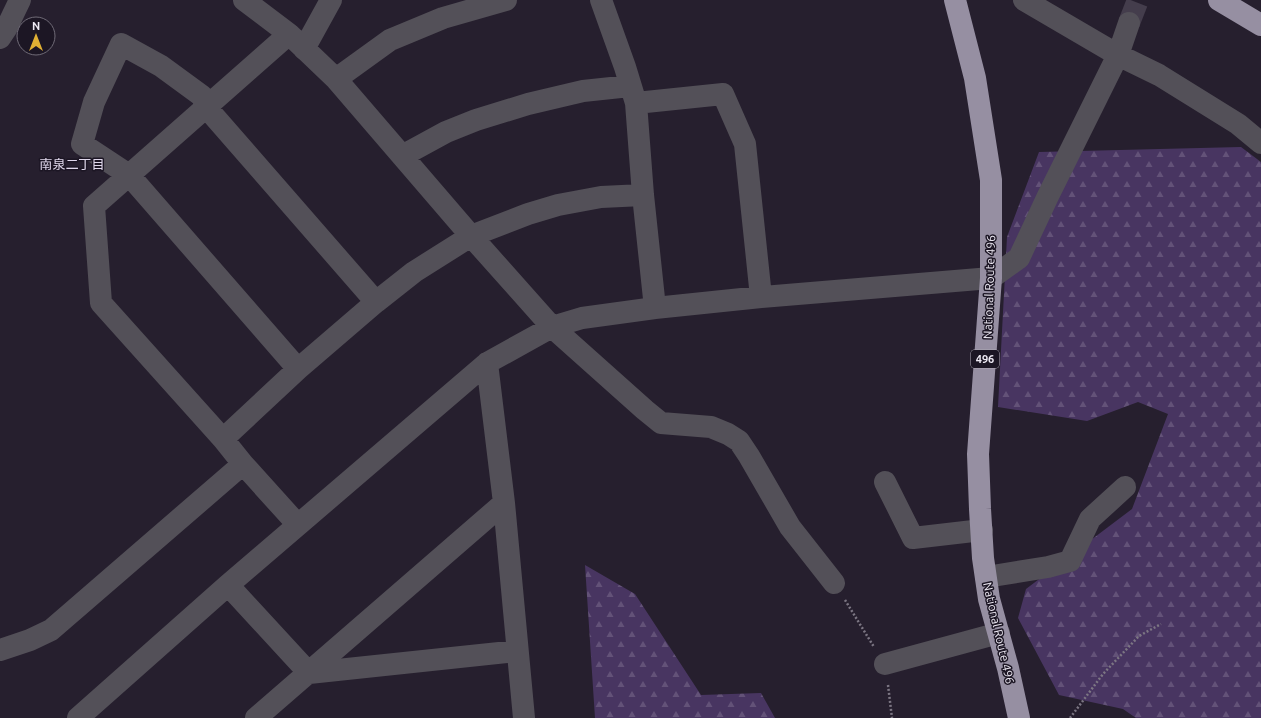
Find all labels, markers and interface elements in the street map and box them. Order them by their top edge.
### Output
north arrow [16,16,56,56]
text: N [32,20,40,32]
district label: 南泉二丁目 [39,157,105,171]
street label: National Route 496 [981,235,997,339]
road number: 496 [971,350,999,368]
street label: National Route 496 [981,581,1017,685]

